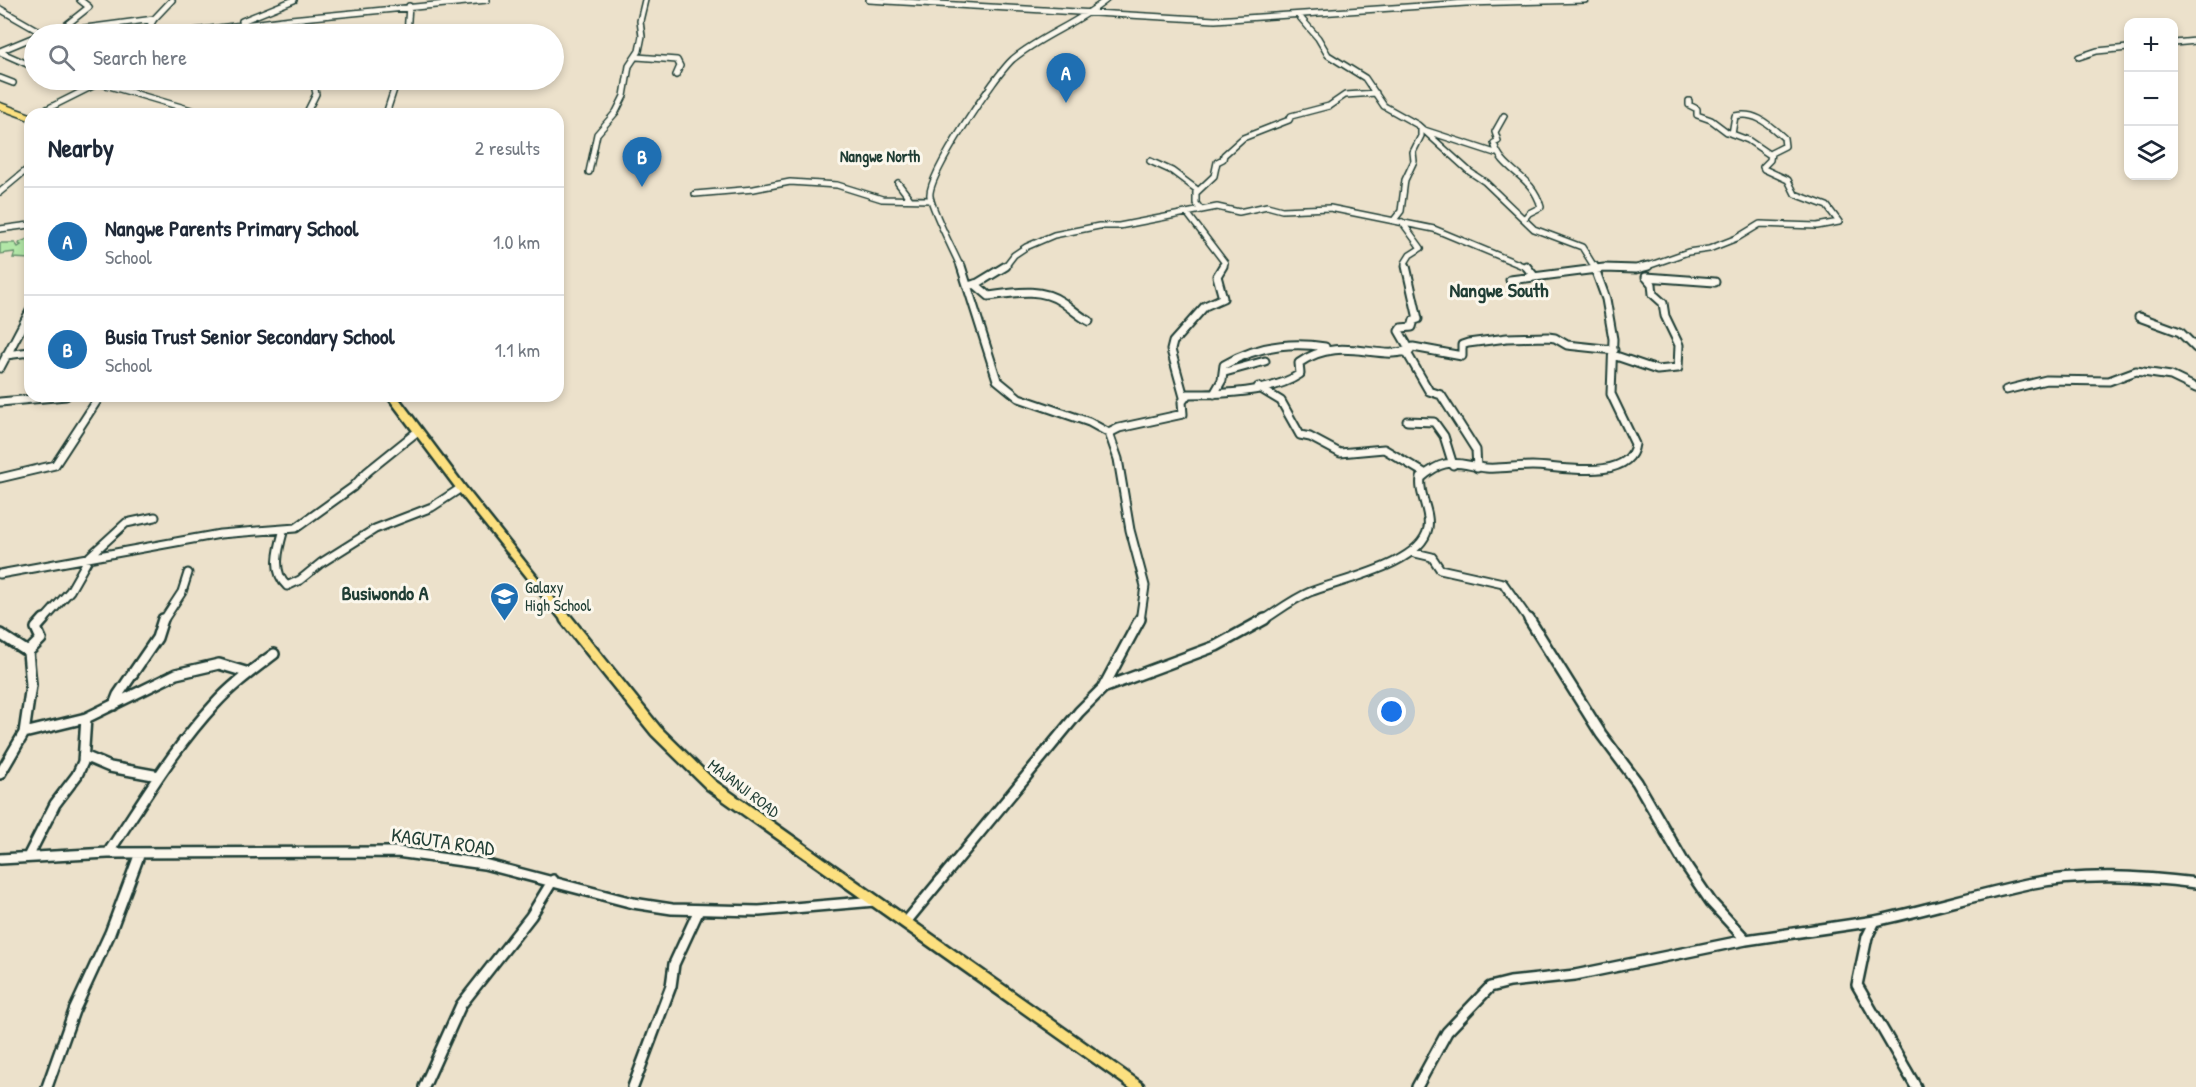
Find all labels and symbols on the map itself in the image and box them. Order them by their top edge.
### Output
pin: A [1046,54,1086,103]
pin: B [622,138,662,187]
district label: Nangwe North [840,145,920,168]
district label: Nangwe South [1450,276,1549,304]
place label: Galaxy High School [525,576,592,616]
district label: Busiwondo A [342,579,429,606]
school or university icon: Galaxy High School [488,580,520,622]
your location [1377,697,1406,726]
street label: MAJANJI ROAD [704,754,785,822]
street label: KAGUTA ROAD [390,820,497,862]

